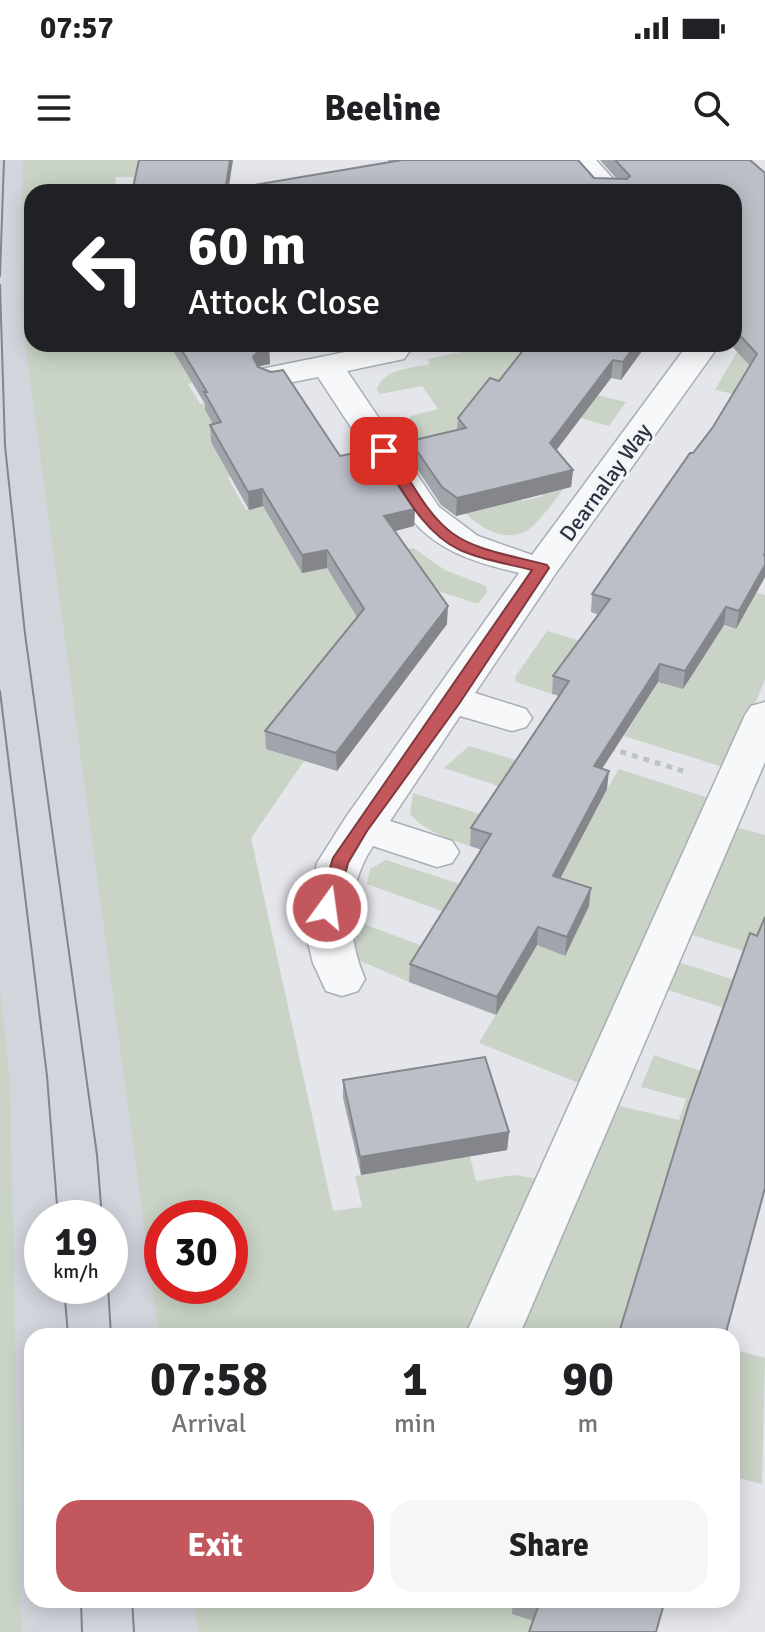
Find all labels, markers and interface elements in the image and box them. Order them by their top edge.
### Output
text: 07:57 [40,10,114,47]
icon: menu [32,86,76,130]
text: Beeline [324,86,441,131]
icon: search [689,86,733,130]
text: 60 m [188,211,306,280]
icon: left [56,216,160,320]
text: Attock Close [188,280,380,325]
pin [350,417,418,485]
street label: Dearnalay Way [554,417,658,547]
icon: arrive [362,429,406,473]
position arrow [285,866,369,950]
speed limit sign: 30 [144,1200,248,1304]
text: 19 [54,1217,98,1267]
text: km/h [53,1259,99,1284]
text: 07:58 [150,1350,268,1409]
text: 1 [402,1350,428,1409]
text: 90 [562,1350,614,1409]
text: Arrival [172,1408,246,1440]
text: min [394,1408,436,1440]
text: m [578,1408,598,1440]
button: Exit [56,1500,374,1592]
button: Share [390,1500,708,1592]

